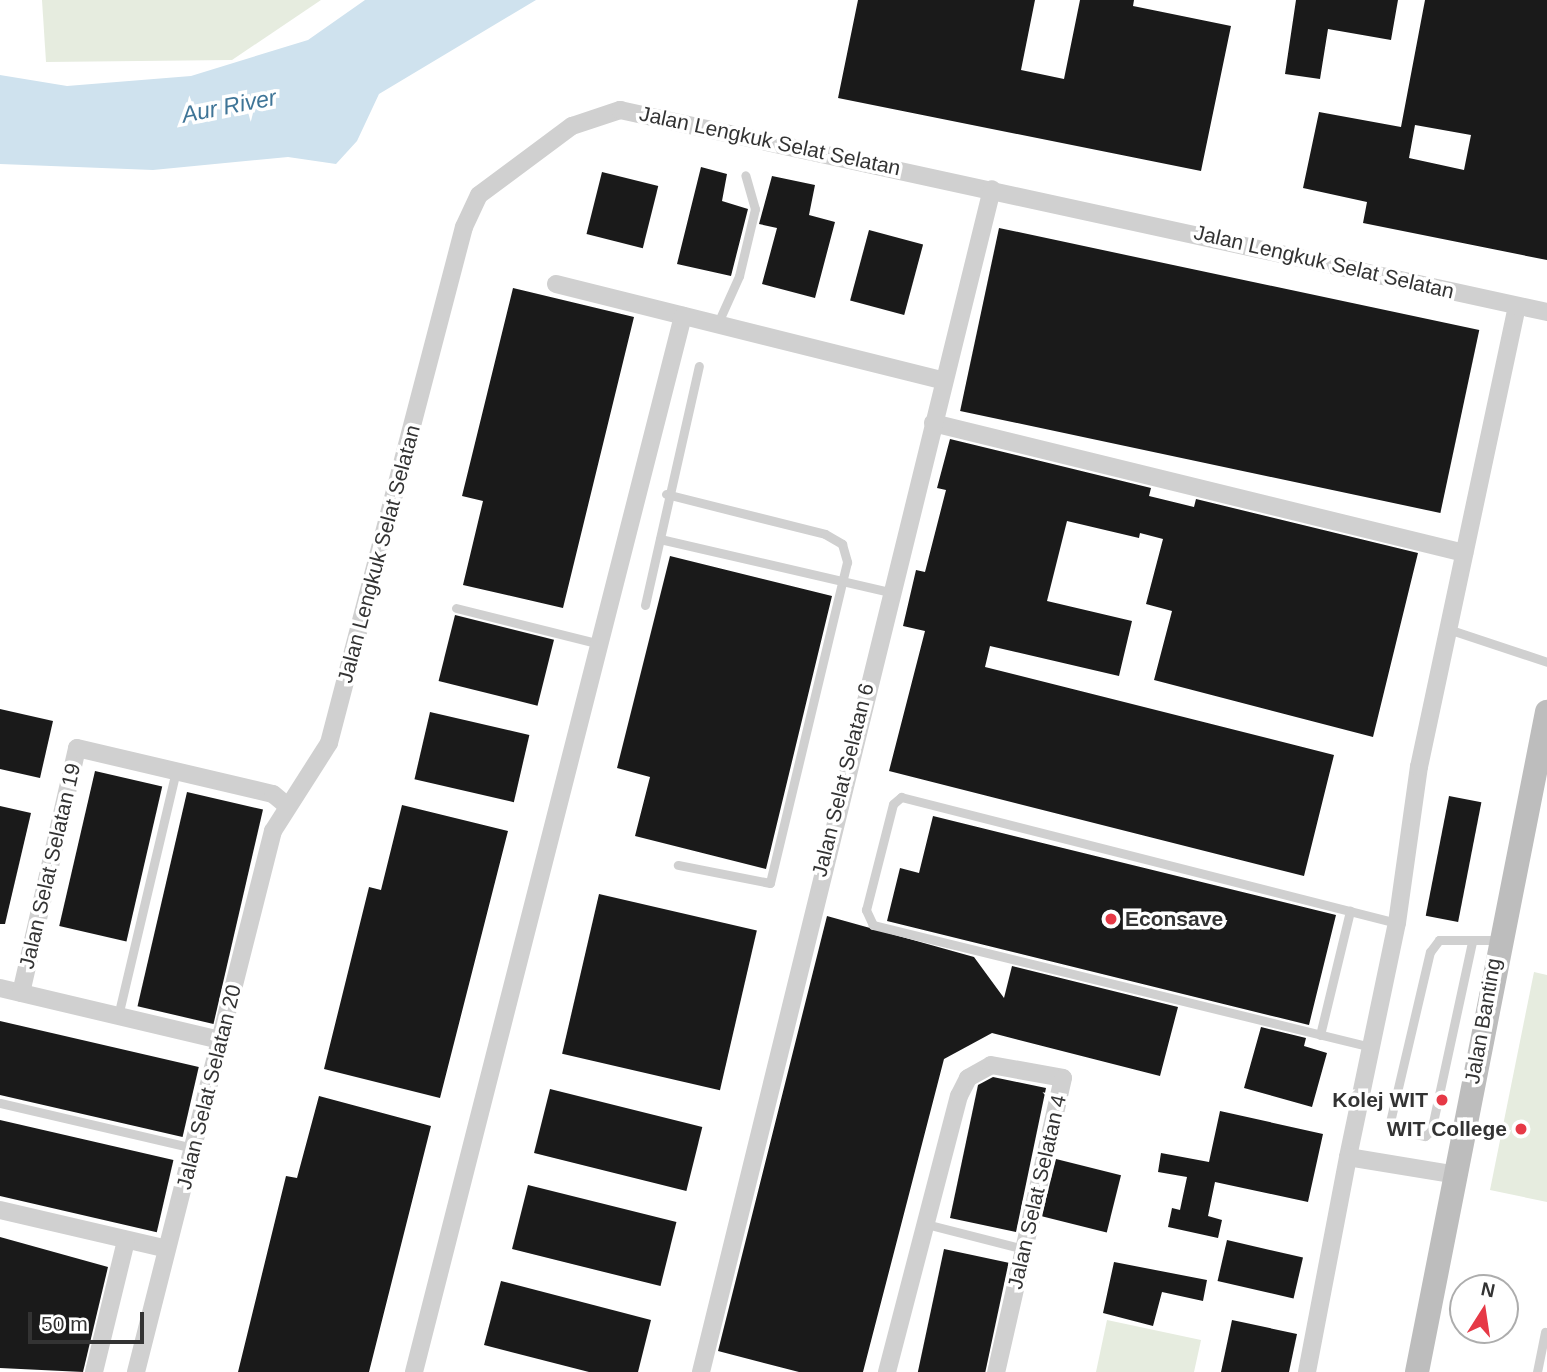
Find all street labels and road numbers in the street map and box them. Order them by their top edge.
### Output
street label: Jalan Lengkuk Selat Selatan [637,101,903,181]
street label: Jalan Lengkuk Selat Selatan [1191,220,1457,304]
street label: Jalan Lengkuk Selat Selatan [332,422,426,686]
street label: Jalan Selat Selatan 6 [807,681,879,879]
street label: Jalan Selat Selatan 19 [14,761,86,971]
street label: Jalan Banting [1460,956,1506,1086]
street label: Jalan Selat Selatan 20 [171,982,247,1192]
street label: Jalan Selat Selatan 4 [1002,1092,1072,1292]

